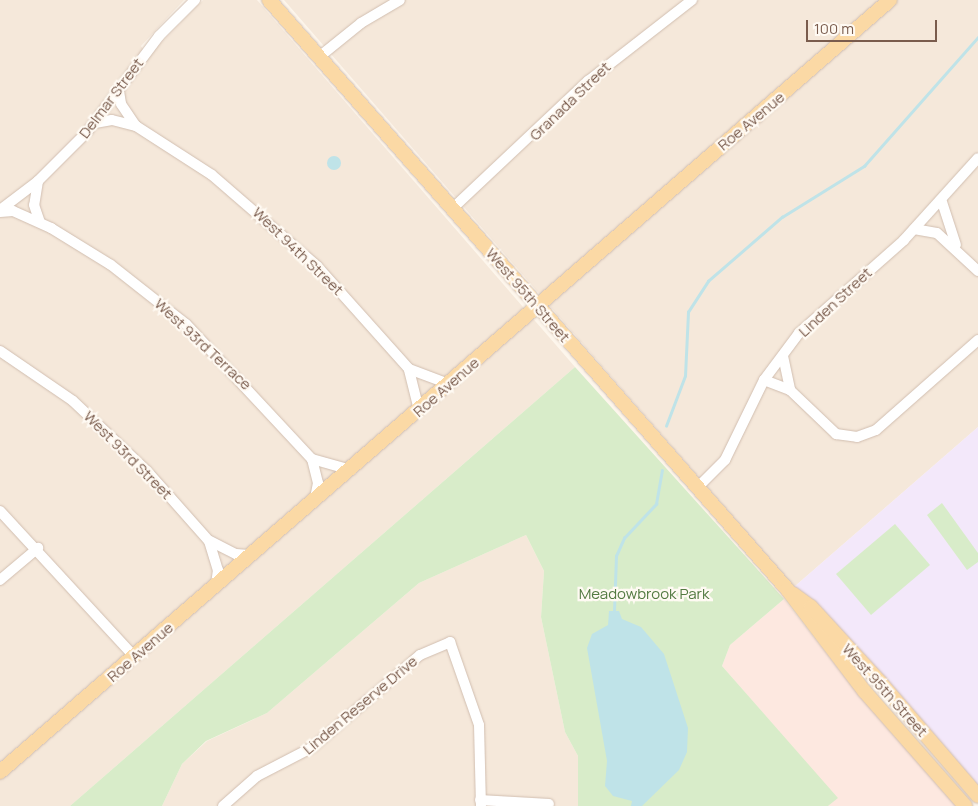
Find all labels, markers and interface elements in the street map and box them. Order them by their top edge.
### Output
scale bar [808,10,939,42]
text: 100 m [814,18,854,39]
street label: Delmar Street [75,54,147,142]
street label: Granada Street [526,58,614,144]
street label: Roe Avenue [714,88,788,154]
street label: West 94th Street [249,203,347,299]
street label: West 95th Street [482,244,574,346]
street label: Linden Street [795,264,875,340]
street label: West 93rd Terrace [151,295,255,393]
street label: Roe Avenue [409,353,483,421]
street label: West 93rd Street [80,407,176,503]
park label: Meadowbrook Park [579,585,709,603]
street label: Roe Avenue [103,618,177,686]
street label: West 95th Street [839,640,931,740]
street label: Linden Reserve Drive [299,652,421,758]

